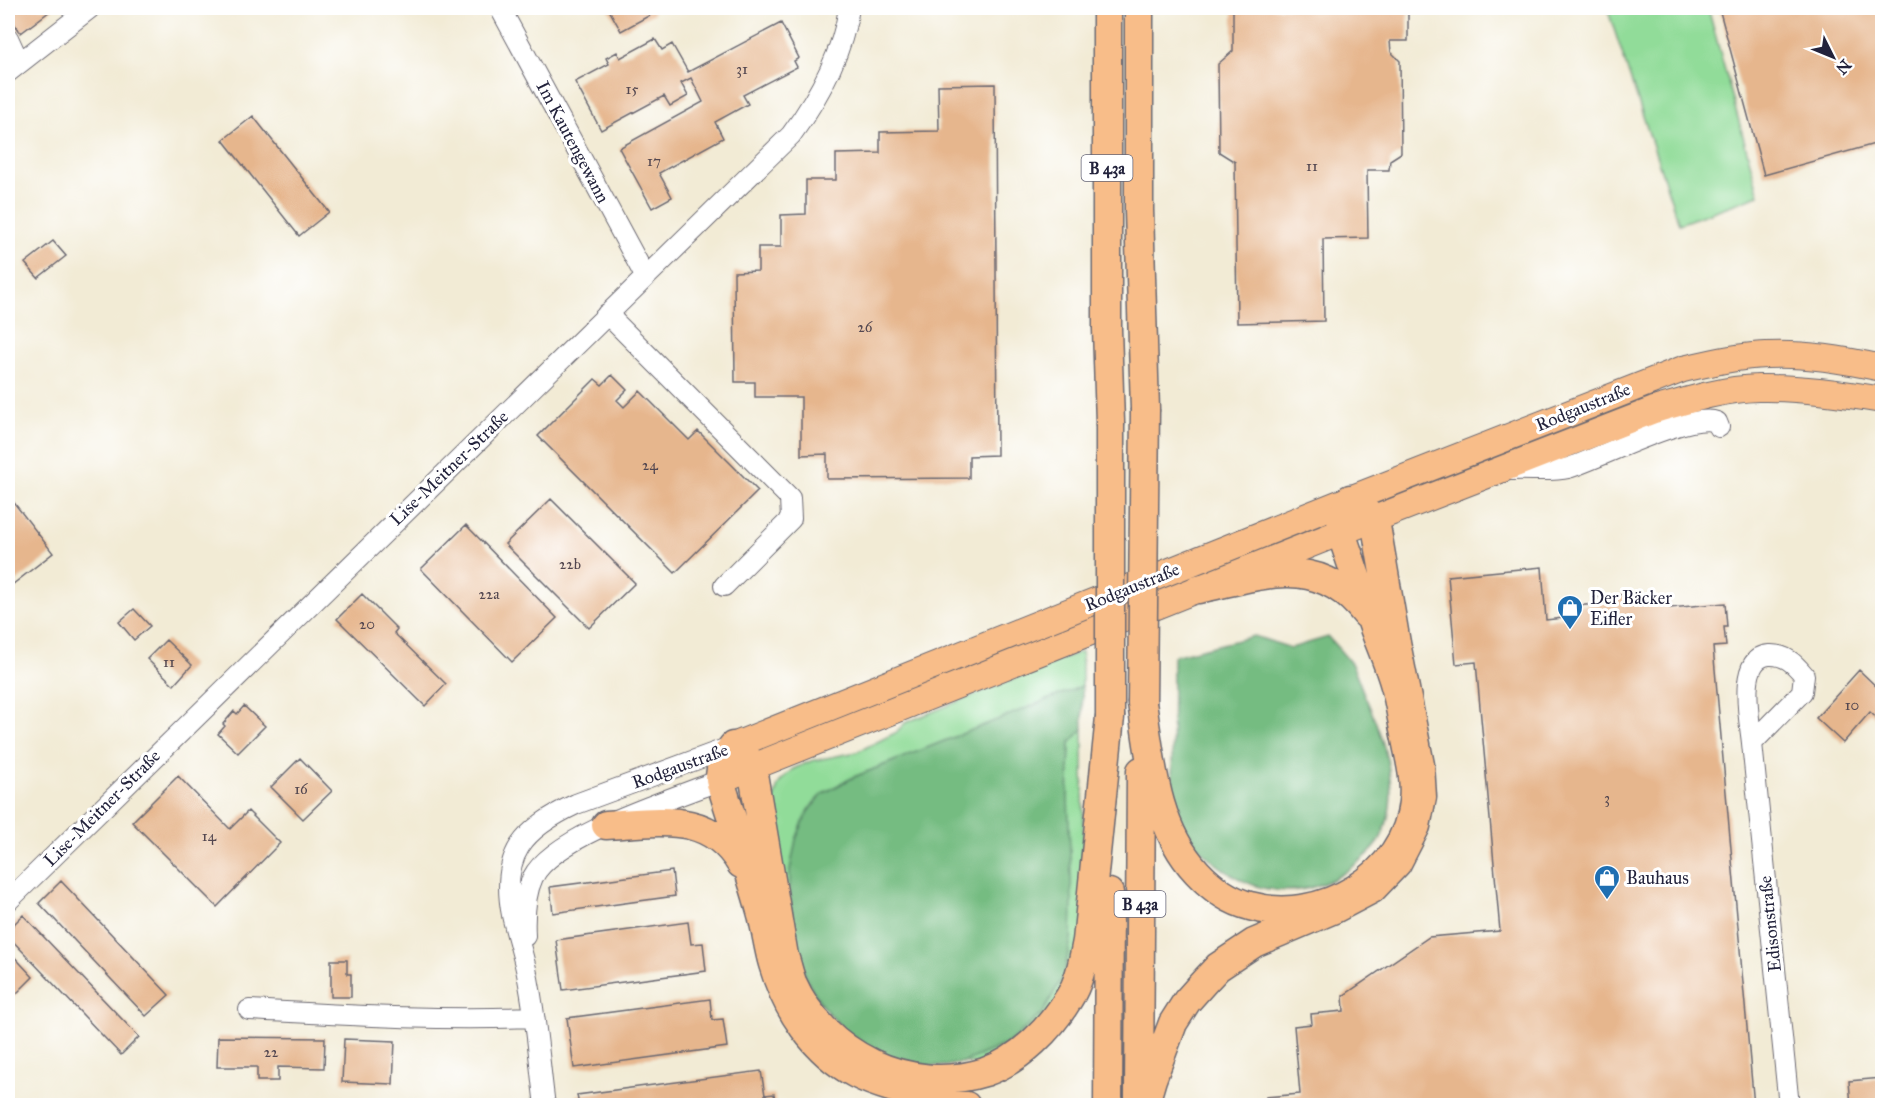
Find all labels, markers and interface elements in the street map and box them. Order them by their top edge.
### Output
north arrow [1803,27,1863,87]
text: N [1832,55,1855,79]
house number: 31 [736,60,748,78]
street label: Im Kautengewann [531,77,615,207]
house number: 15 [626,80,638,98]
house number: 17 [647,152,661,170]
road number: B 43a [1082,155,1132,181]
house number: 11 [1306,157,1318,175]
house number: 26 [857,318,874,336]
street label: Rodgaustraße [1532,378,1634,437]
street label: Lise-Meitner-Straße [385,406,513,530]
house number: 24 [642,456,659,474]
house number: 22b [559,555,581,573]
street label: Rodgaustraße [1081,558,1183,617]
house number: 22a [478,585,500,603]
place label: Der Bäcker Eifler [1590,587,1672,630]
shop icon: Der Bäcker Eifler [1555,593,1585,631]
house number: 20 [359,615,375,633]
house number: 11 [163,653,175,671]
house number: 10 [1845,696,1859,714]
street label: Rodgaustraße [629,738,731,794]
street label: Lise-Meitner-Straße [39,745,165,871]
house number: 16 [294,780,309,798]
house number: 3 [1604,789,1610,807]
house number: 14 [202,827,217,845]
shop icon: Bauhaus [1592,863,1622,901]
place label: Bauhaus [1626,867,1689,889]
street label: Edisonstraße [1754,875,1786,973]
road number: B 43a [1114,891,1166,917]
house number: 22 [264,1043,279,1061]

